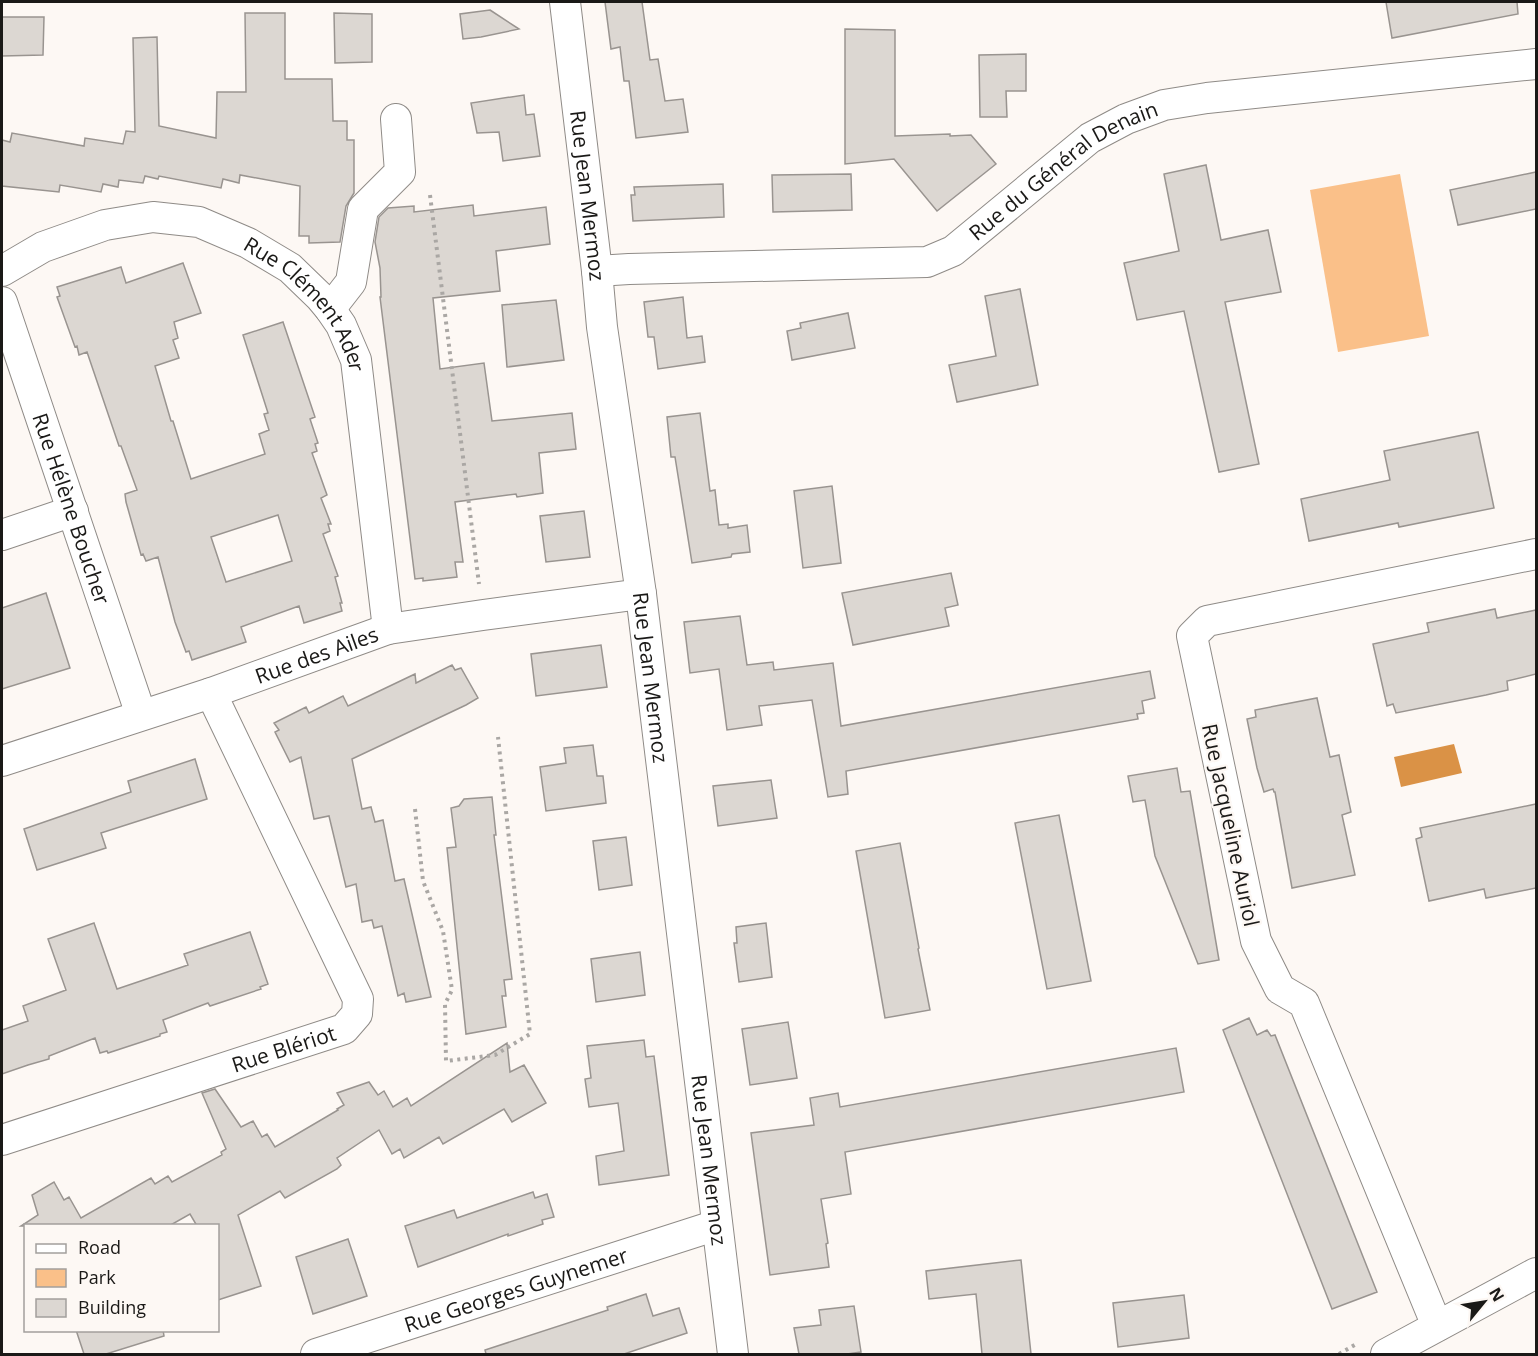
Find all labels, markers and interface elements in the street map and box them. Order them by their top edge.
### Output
street label: Rue du Général Denain [963,95,1162,246]
street label: Rue Jean Mermoz [564,109,612,282]
street label: Rue Clément Ader [239,230,371,373]
street label: Rue Hélène Boucher [26,409,117,608]
street label: Rue Jean Mermoz [627,590,675,765]
street label: Rue des Ailes [251,620,382,690]
street label: Rue Jacqueline Auriol [1196,721,1266,929]
street label: Rue Blériot [228,1019,339,1079]
street label: Rue Jean Mermoz [685,1073,734,1247]
legend [24,1224,219,1332]
text: Road [78,1235,121,1259]
street label: Rue Georges Guynemer [401,1241,632,1339]
text: Park [78,1265,116,1289]
north arrow [1454,1272,1514,1332]
text: N [1484,1283,1510,1306]
text: Building [78,1295,146,1319]

